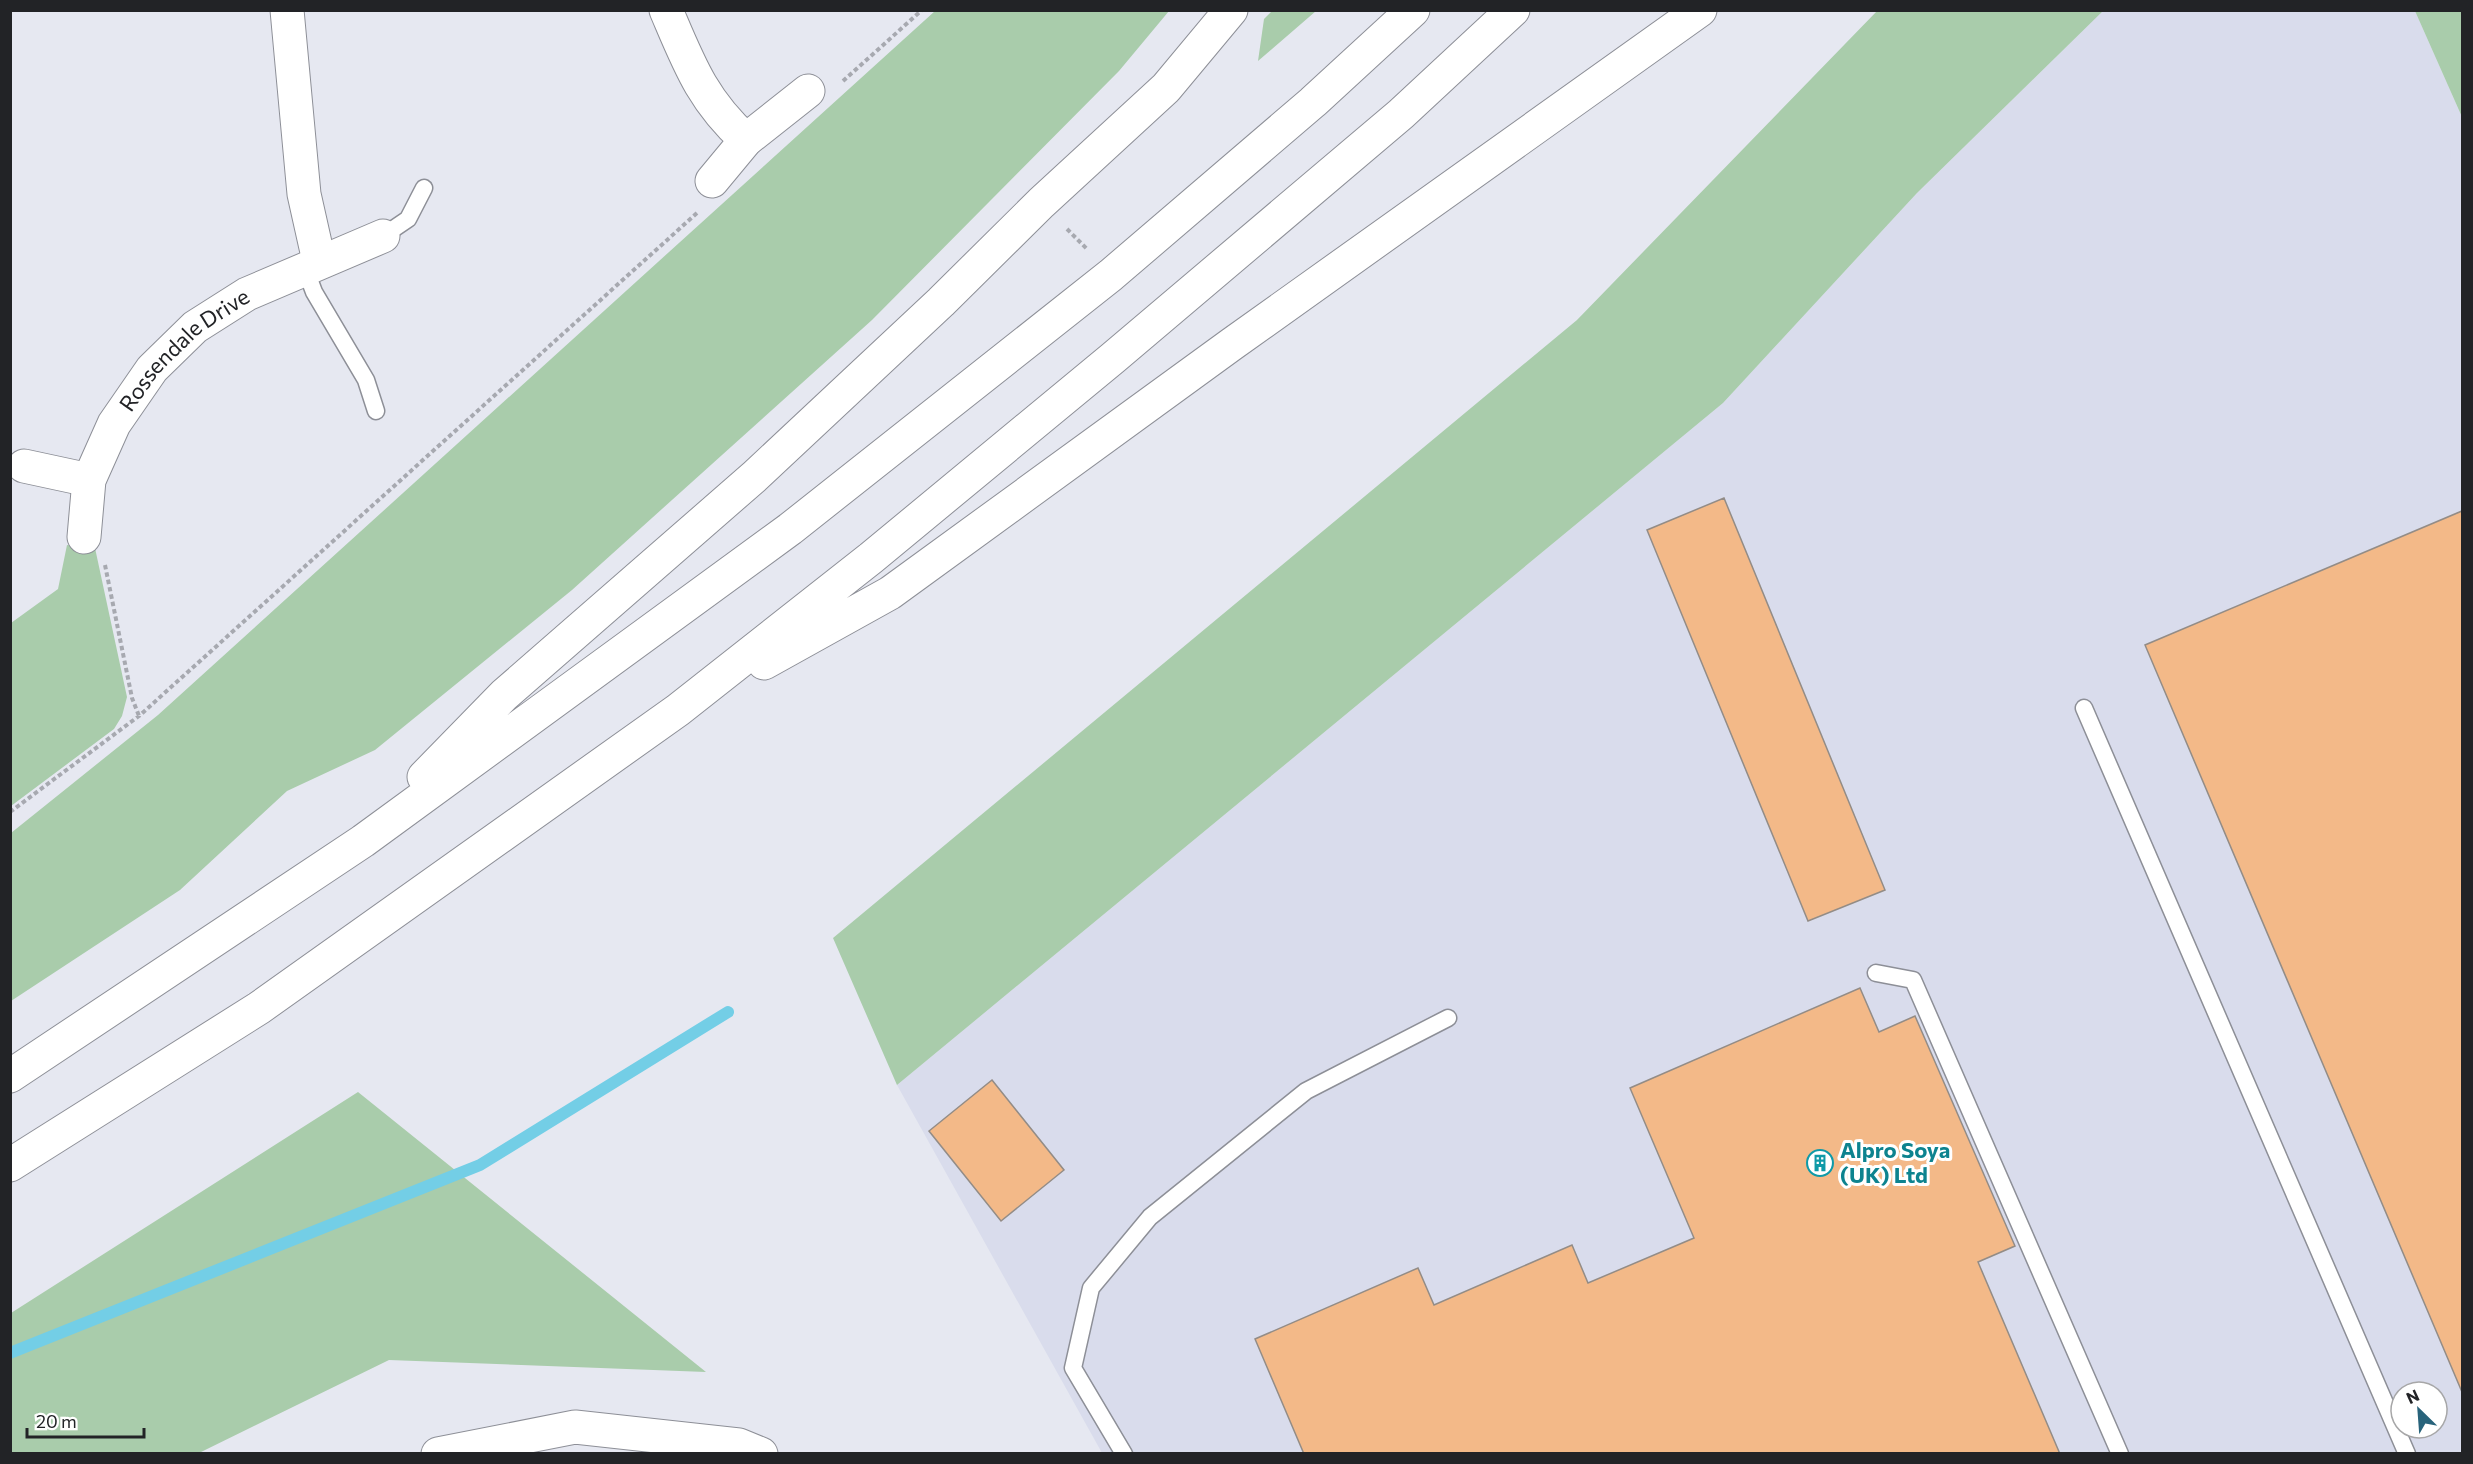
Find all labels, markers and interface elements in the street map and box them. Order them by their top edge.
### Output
street label: Rossendale Drive [113,282,254,416]
place label: Alpro Soya (UK) Ltd [1840,1136,1950,1188]
building icon: Alpro Soya (UK) Ltd [1805,1148,1835,1178]
north arrow [2389,1380,2449,1440]
text: N [2403,1385,2422,1407]
scale bar [27,1401,144,1439]
text: 20 m [36,1410,77,1432]

